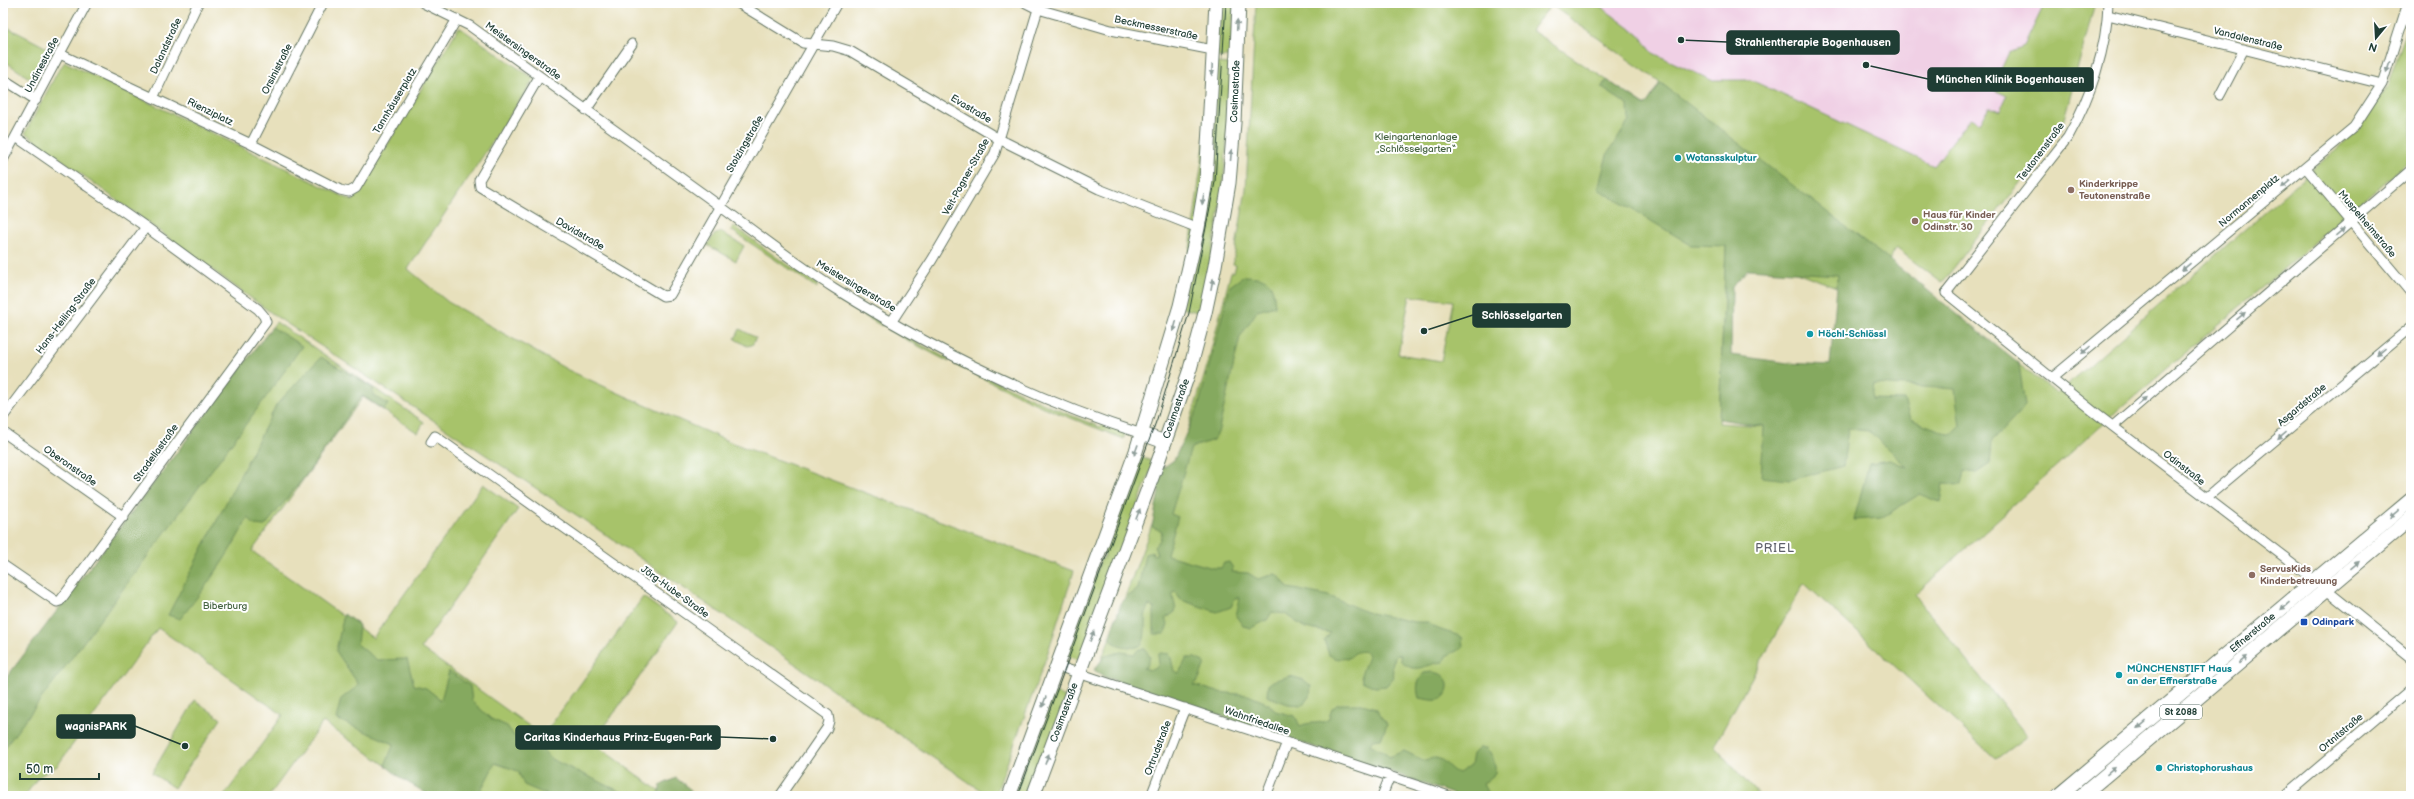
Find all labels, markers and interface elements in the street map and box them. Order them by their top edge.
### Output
street label: Beckmesserstraße [1113,13,1199,43]
street label: Dalandstraße [148,16,184,76]
north arrow [2356,18,2396,58]
street label: Meistersingerstraße [483,19,563,83]
one-way arrow [1234,19,1241,31]
street label: Vandalenstraße [2212,25,2284,53]
callout: Strahlentherapie Bogenhausen [1727,31,1899,54]
street label: Undinestraße [22,35,62,95]
text: Strahlentherapie Bogenhausen [1735,36,1891,49]
text: N [2367,40,2379,54]
street label: Orsinistraße [259,42,295,96]
street label: Cosimastraße [1228,60,1243,123]
one-way arrow [2384,61,2390,73]
one-way arrow [1209,64,1216,76]
street label: Tannhäuserplatz [371,66,419,136]
callout: München Klinik Bogenhausen [1928,68,2093,91]
text: München Klinik Bogenhausen [1936,73,2084,86]
street label: Evastraße [948,92,994,126]
street label: Rienziplatz [185,96,235,128]
street label: Stolzingstraße [724,113,766,175]
street label: Teutonenstraße [2015,120,2067,184]
park label: Kleingartenanlage „Schlösselgarten“ [1375,131,1458,155]
street label: Veit-Pogner-Straße [940,136,992,218]
one-way arrow [1228,149,1235,161]
place label: Wotansskulptur [1686,152,1758,164]
marker: Wotansskulptur [1673,153,1683,163]
street label: Normannenplatz [2216,172,2282,230]
place label: Kinderkrippe Teutonenstraße [2079,178,2150,202]
one-way arrow [2281,180,2292,189]
marker: Kinderkrippe Teutonenstraße [2066,185,2076,195]
street label: Muspelheimstraße [2335,188,2399,260]
one-way arrow [1200,193,1206,205]
place label: Haus für Kinder Odinstr. 30 [1923,209,1997,233]
street label: Davidstraße [553,215,607,253]
marker: Haus für Kinder Odinstr. 30 [1910,216,1920,226]
one-way arrow [2334,227,2345,236]
street label: Meistersingerstraße [814,257,898,315]
one-way arrow [2181,263,2192,272]
street label: Hans-Heiling-Straße [33,276,99,356]
one-way arrow [1209,277,1215,290]
callout: Schlösselgarten [1473,304,1570,327]
text: Schlösselgarten [1482,309,1562,322]
one-way arrow [2235,312,2246,321]
one-way arrow [1172,320,1178,332]
place label: Höchl-Schlössl [1818,328,1886,340]
marker: Höchl-Schlössl [1805,329,1815,339]
one-way arrow [2081,346,2092,355]
one-way arrow [2376,348,2386,357]
street label: Cosimastraße [1160,377,1192,440]
street label: Asgardstraße [2275,381,2329,429]
one-way arrow [2137,396,2147,405]
street label: Stradellastraße [131,422,181,484]
one-way arrow [2276,432,2287,441]
street label: Oberonstraße [41,443,99,489]
one-way arrow [1133,445,1139,457]
street label: Odinstraße [2161,448,2207,488]
one-way arrow [1135,508,1141,520]
one-way arrow [2388,510,2399,519]
district label: PRIEL [1755,541,1795,556]
one-way arrow [2350,560,2361,569]
street label: Jörg-Hube-Straße [639,563,711,621]
place label: ServusKids Kinderbetreuung [2260,563,2337,587]
marker: ServusKids Kinderbetreuung [2247,570,2257,580]
park label: Biberburg [203,600,248,612]
one-way arrow [2280,602,2290,611]
street label: Effnerstraße [2227,610,2278,655]
place label: Odinpark [2312,616,2355,628]
marker: Odinpark [2299,617,2309,627]
one-way arrow [1090,630,1096,642]
one-way arrow [2237,656,2248,665]
place label: MÜNCHENSTIFT Haus an der Effnerstraße [2127,663,2232,687]
marker: MÜNCHENSTIFT Haus an der Effnerstraße [2114,670,2124,680]
street label: Cosimastraße [1048,681,1081,744]
one-way arrow [1040,697,1046,709]
street label: Wahnfriedallee [1223,704,1291,738]
road number: St 2088 [2160,705,2202,719]
street label: Ortnitstraße [2316,711,2366,755]
callout: wagnisPARK [57,715,135,738]
street label: Ortrudstraße [1142,719,1174,777]
text: wagnisPARK [65,720,127,733]
one-way arrow [2137,721,2148,730]
callout: Caritas Kinderhaus Prinz-Eugen-Park [516,726,720,749]
text: Caritas Kinderhaus Prinz-Eugen-Park [524,731,713,744]
one-way arrow [1044,753,1050,765]
scale bar [20,755,99,781]
text: 50 m [26,762,53,777]
place label: Christophorushaus [2167,762,2253,774]
marker: Christophorushaus [2154,763,2164,773]
one-way arrow [2106,766,2116,775]

